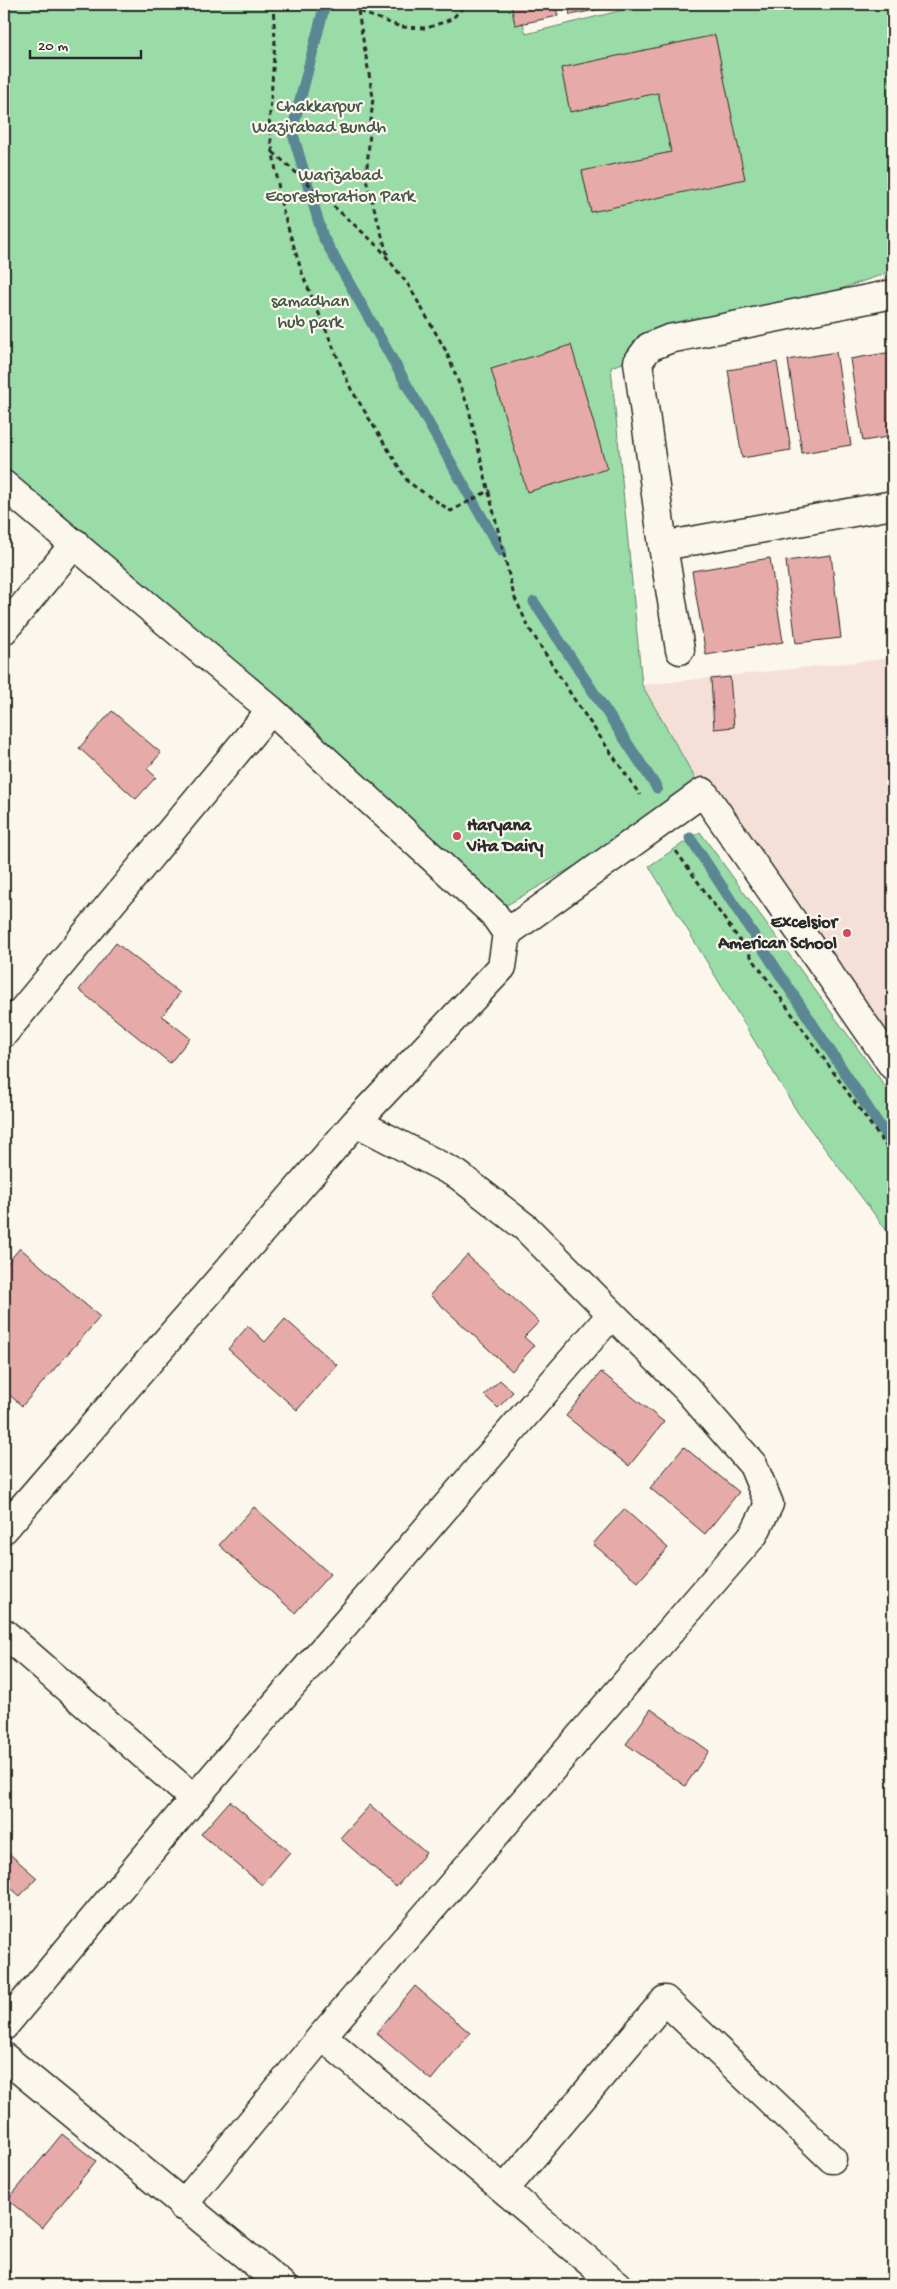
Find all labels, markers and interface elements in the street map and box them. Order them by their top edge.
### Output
scale bar [30,28,141,60]
text: 20 m [38,38,68,56]
park label: Chakkarpur Wazirabad Bundh [252,97,386,139]
park label: Warizabad Ecorestoration Park [265,166,417,208]
park label: samadhan hub park [271,292,350,334]
place label: Haryana Vita Dairy [466,816,544,858]
marker: Haryana Vita Dairy [451,830,463,842]
place label: Excelsior American School [717,913,840,955]
marker: Excelsior American School [841,927,853,939]

